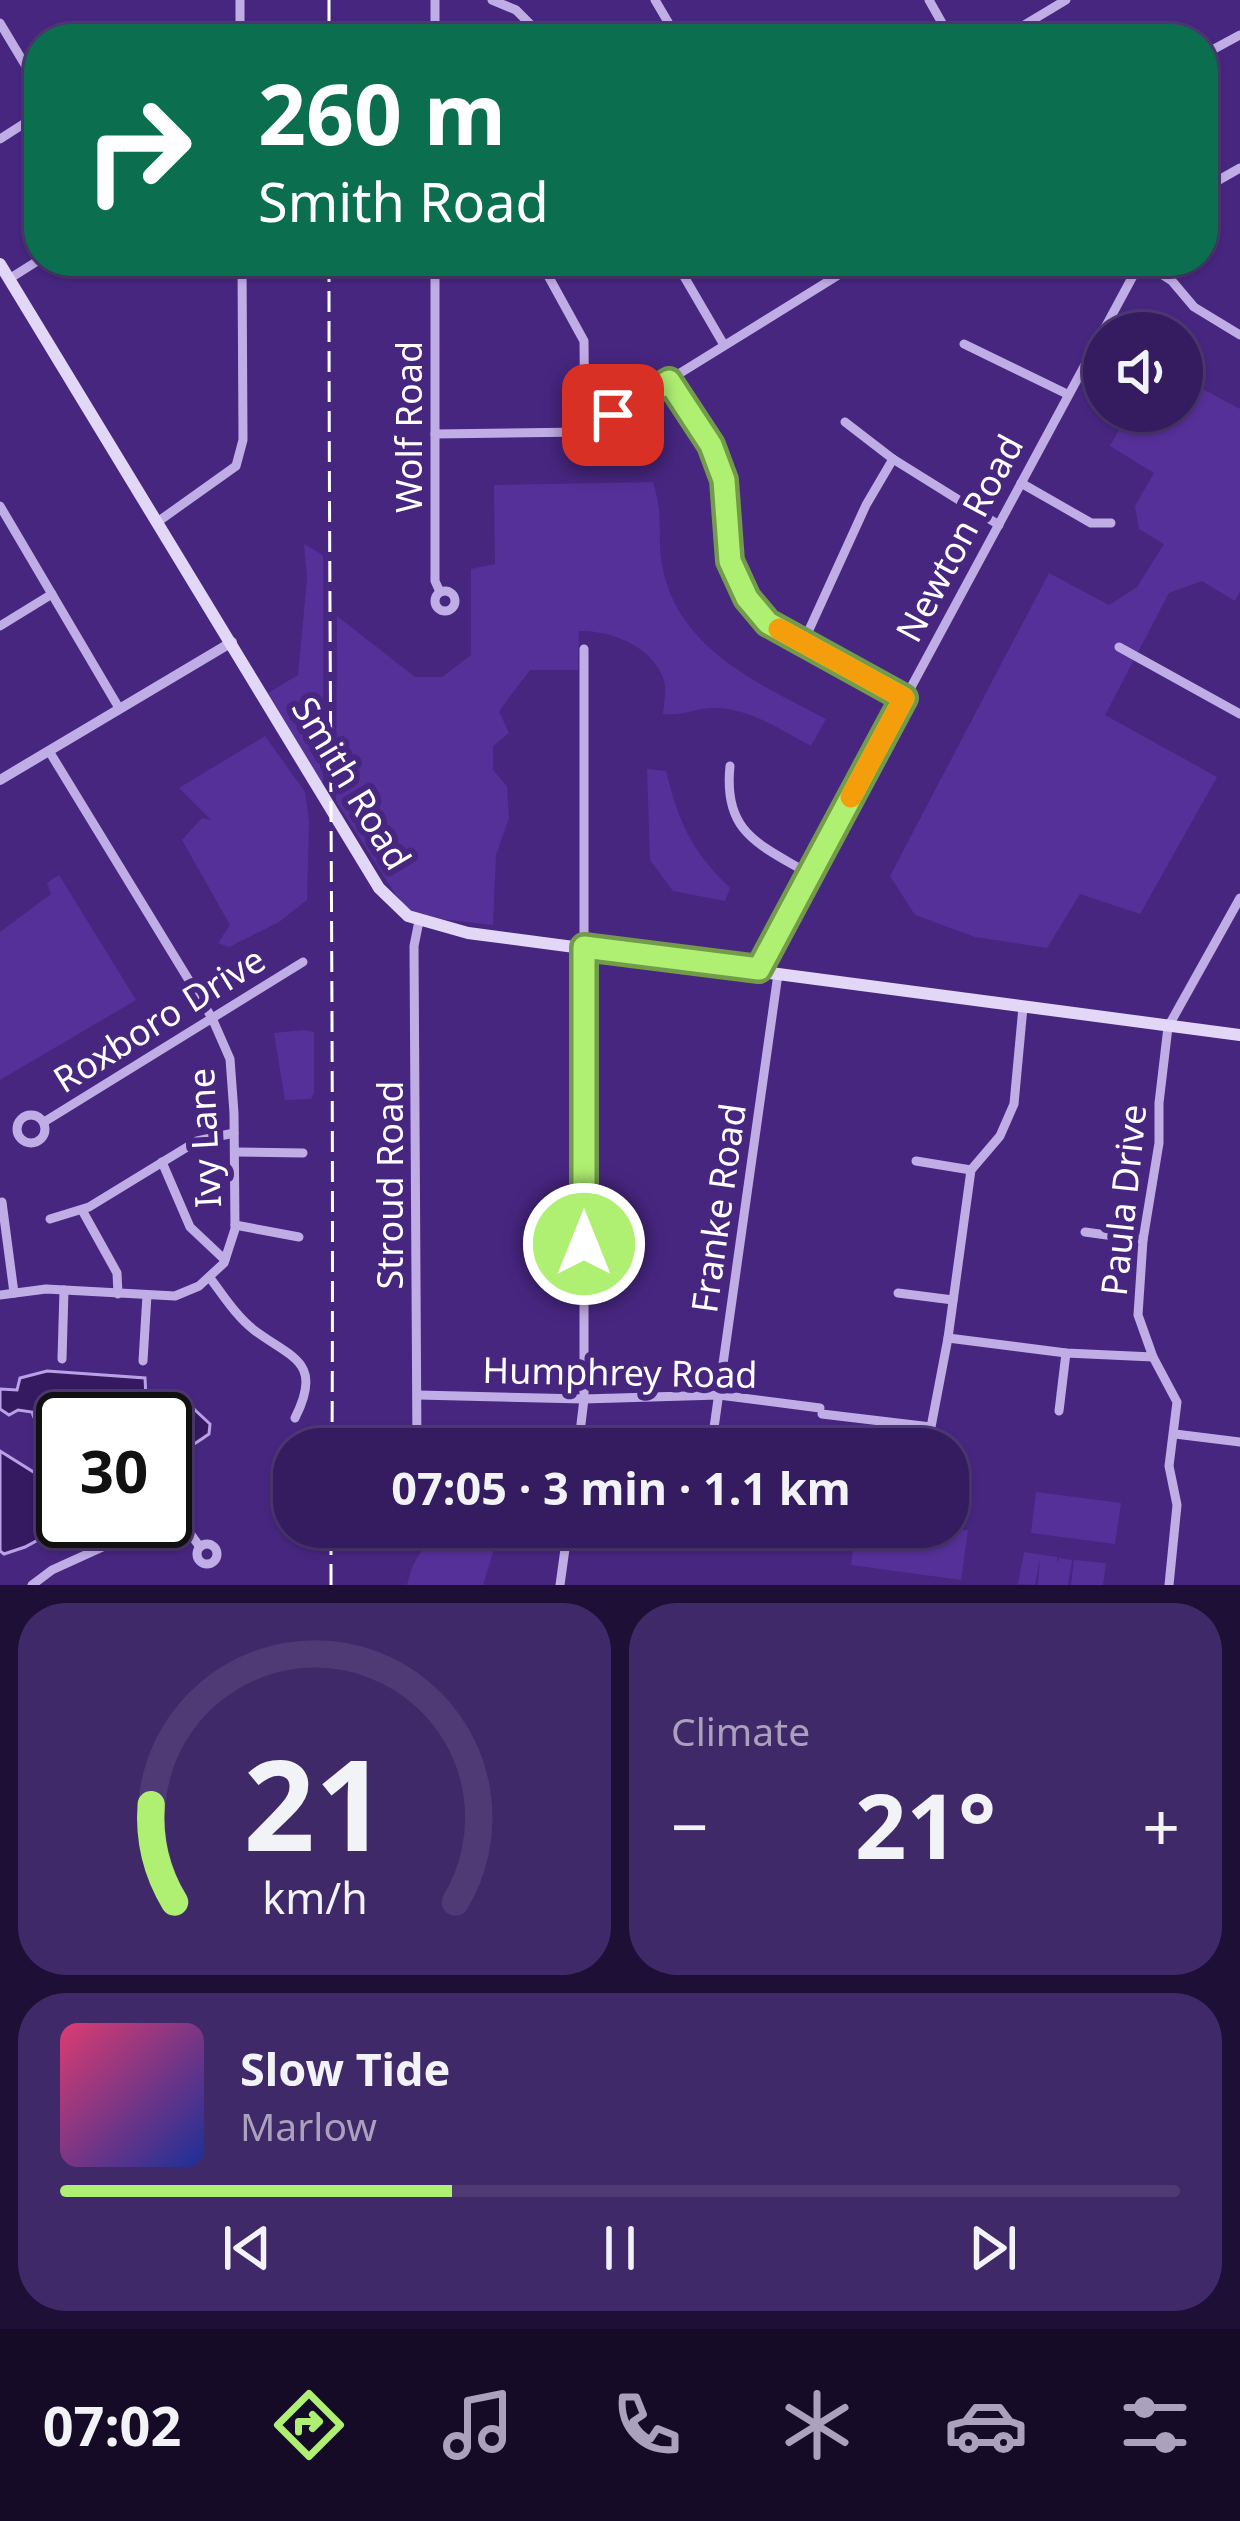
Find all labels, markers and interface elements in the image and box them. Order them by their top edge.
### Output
text: 260 m [258,55,506,170]
icon: right [60,72,216,228]
text: Smith Road [258,164,549,238]
map controls [1083,312,1203,432]
button: sound [1083,312,1203,432]
street label: Wolf Road [384,341,433,513]
pin [562,364,664,466]
icon: arrive [580,382,646,448]
street label: Newton Road [884,426,1034,650]
street label: Smith Road [281,687,423,879]
street label: Roxboro Drive [44,934,274,1104]
street label: Ivy Lane [176,1067,232,1209]
street label: Stroud Road [365,1081,414,1289]
street label: Franke Road [679,1100,757,1316]
street label: Paula Drive [1089,1102,1157,1298]
position arrow [521,1181,647,1307]
street label: Humphrey Road [482,1345,758,1399]
speed limit sign: 30 [36,1392,192,1548]
text: 07:05 · 3 min · 1.1 km [391,1457,851,1518]
text: Climate [671,1704,810,1757]
text: 21 [243,1718,386,1888]
text: 21° [855,1763,996,1885]
text: − [671,1780,709,1870]
text: + [1142,1780,1180,1870]
text: km/h [262,1868,367,1927]
text: Slow Tide [240,2038,450,2099]
text: Marlow [240,2099,377,2152]
icon: previous [214,2215,280,2281]
icon: pause [587,2215,653,2281]
icon: next [960,2215,1026,2281]
icon: directions [267,2383,351,2467]
icon: music [436,2383,520,2467]
icon: phone [605,2383,689,2467]
icon: climate [775,2383,859,2467]
icon: car [944,2383,1028,2467]
icon: filters [1113,2383,1197,2467]
text: 07:02 [43,2388,181,2462]

